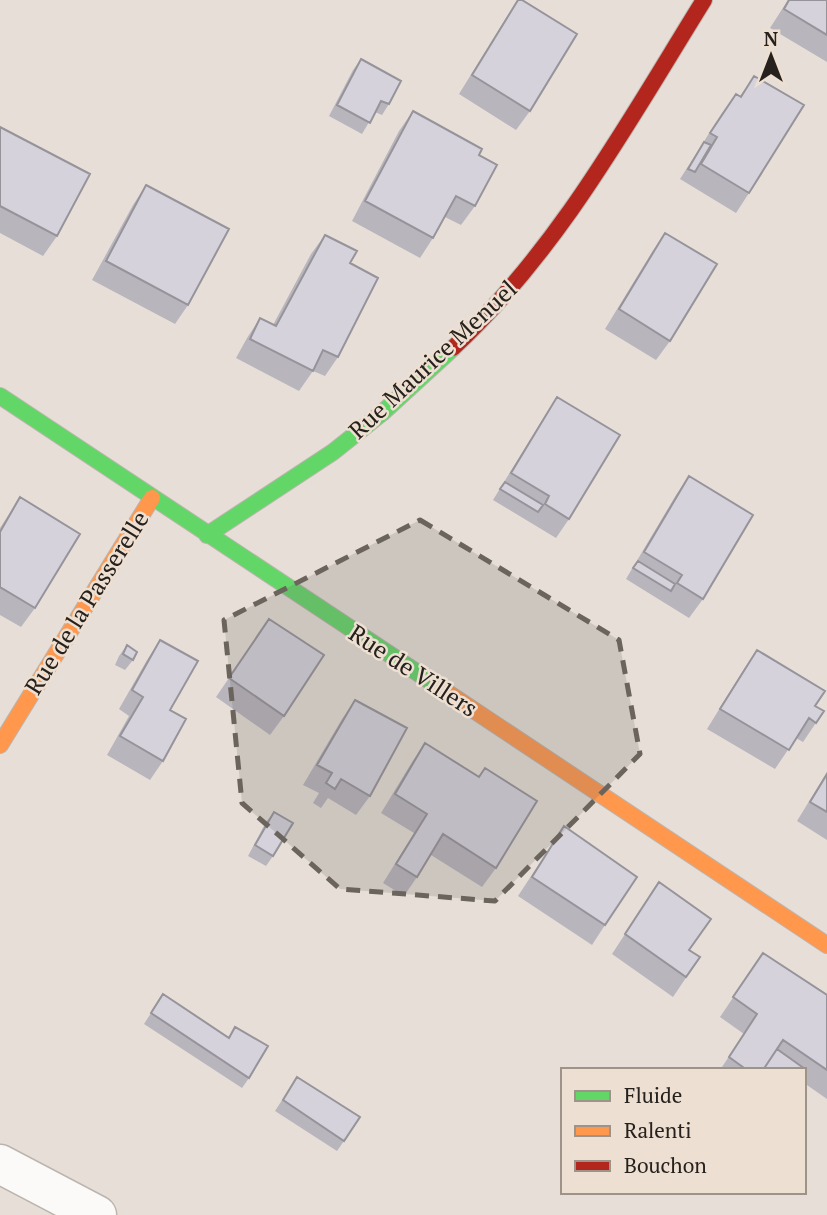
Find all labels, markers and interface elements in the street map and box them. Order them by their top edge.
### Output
north arrow [736,21,806,91]
text: N [764,26,779,51]
street label: Rue Maurice Menuel [341,273,523,446]
street label: Rue de la Passerelle [17,505,155,700]
street label: Rue de Villers [343,617,484,724]
legend [561,1068,806,1194]
text: Fluide [624,1081,682,1109]
text: Ralenti [624,1116,691,1144]
text: Bouchon [624,1151,707,1179]

